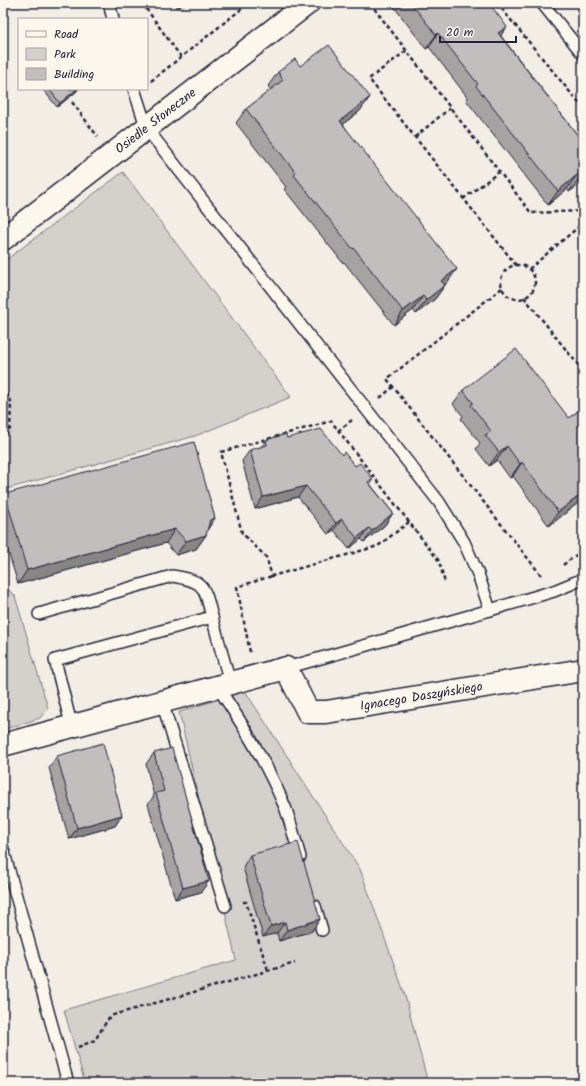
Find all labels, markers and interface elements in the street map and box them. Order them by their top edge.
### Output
legend [18,18,148,90]
scale bar [440,18,516,44]
text: 20 m [446,23,474,42]
text: Road [54,25,79,44]
text: Park [54,45,76,64]
text: Building [54,65,94,84]
street label: Osiedle Słoneczne [110,83,201,159]
street label: Ignacego Daszyńskiego [359,676,484,717]

